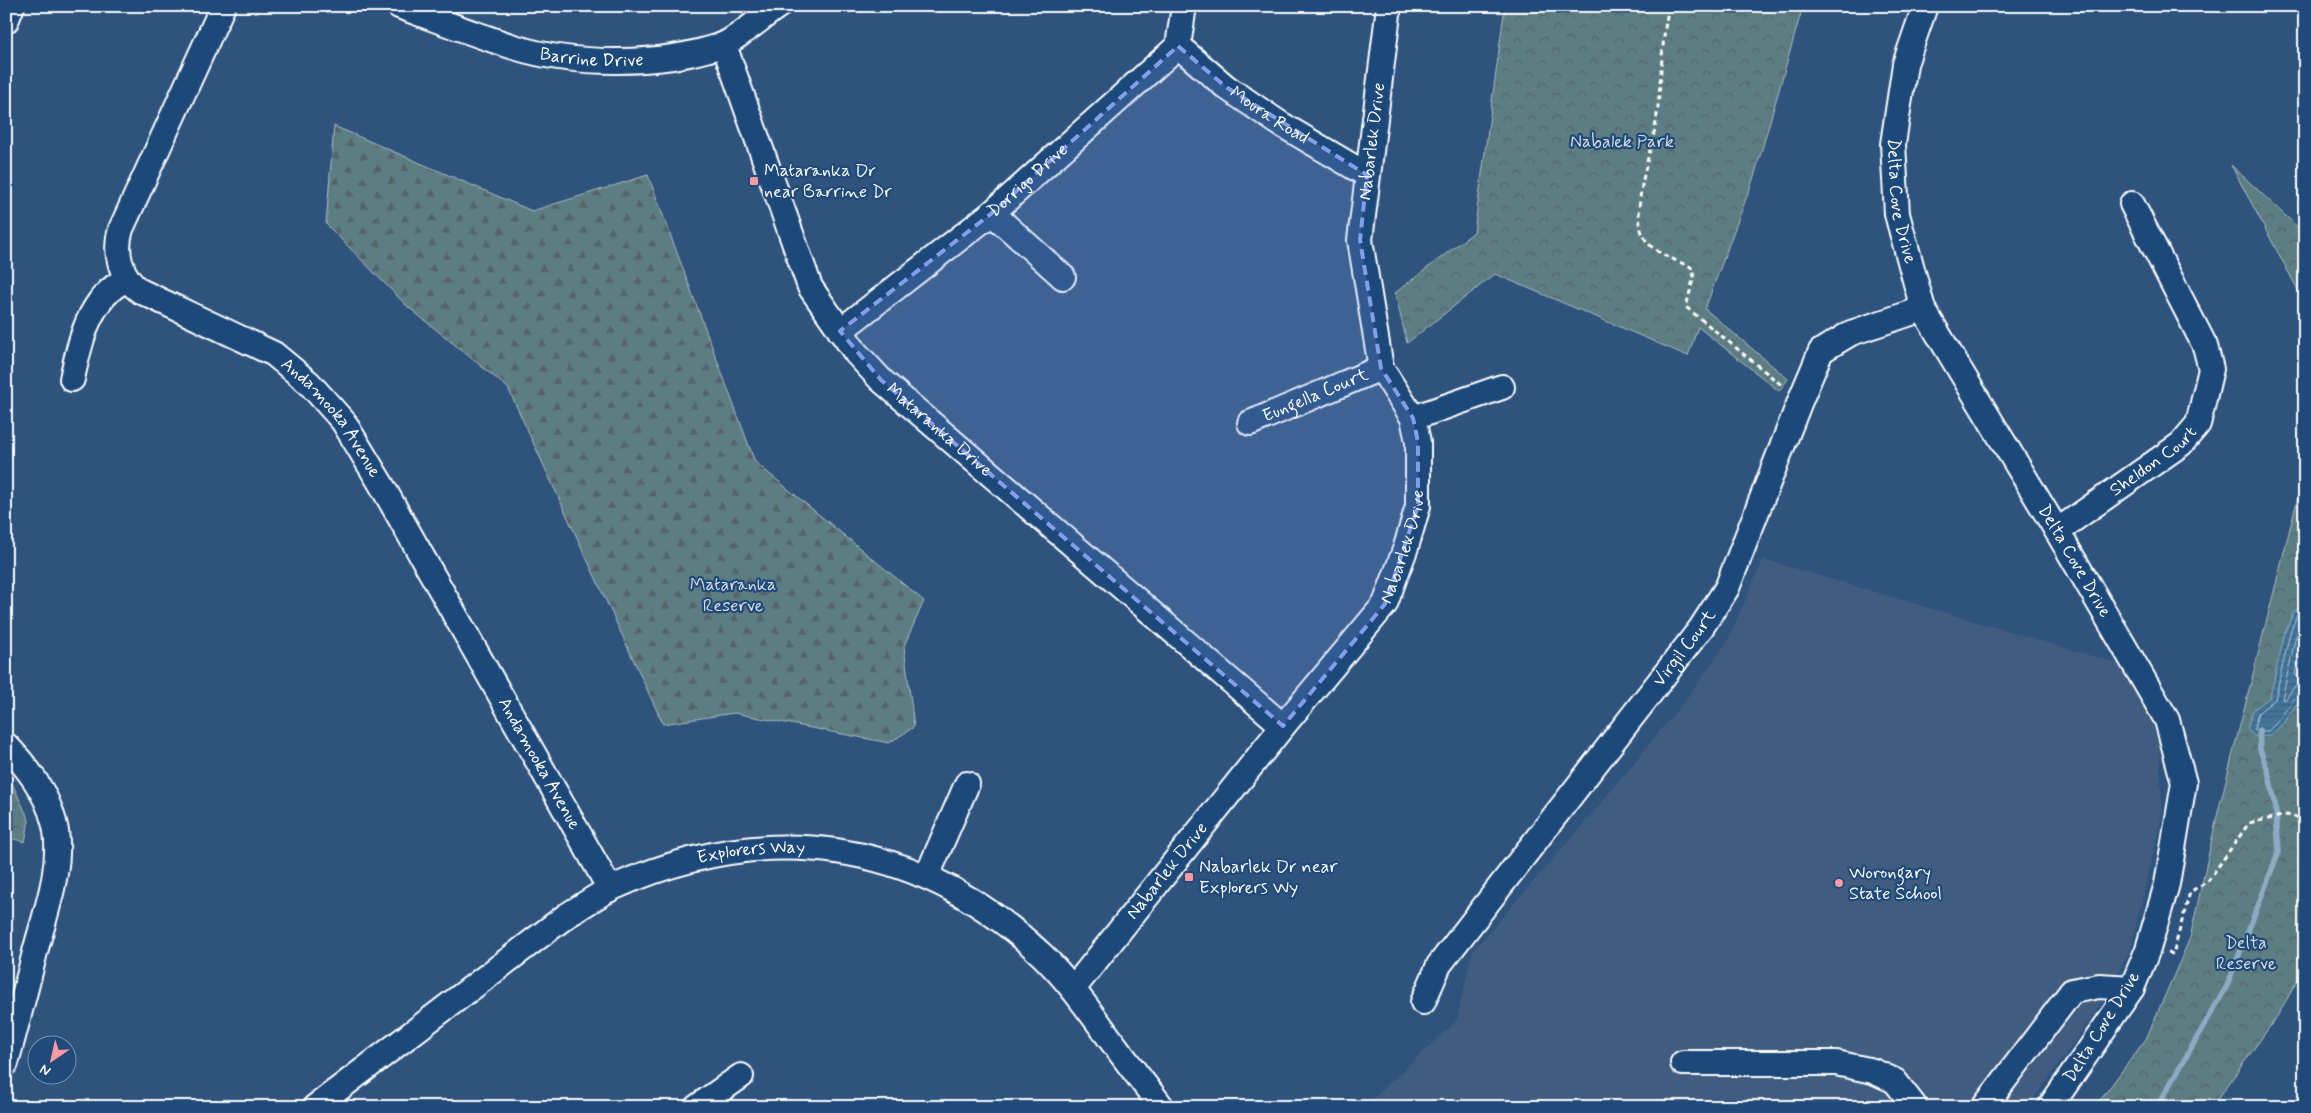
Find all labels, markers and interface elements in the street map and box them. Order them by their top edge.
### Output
street label: Barrine Drive [538,42,644,73]
street label: Moura Road [1225,81,1313,150]
street label: Nabarlek Drive [1353,81,1391,202]
park label: Nabalek Park [1570,130,1674,154]
street label: Delta Cove Drive [1880,136,1922,267]
street label: Dorrigo Drive [983,138,1074,223]
place label: Mataranka Dr near Barrine Dr [764,159,892,204]
marker: Mataranka Dr near Barrine Dr [748,175,760,187]
street label: Andamooka Avenue [276,352,386,482]
street label: Eungella Court [1259,362,1372,428]
street label: Mataranka Drive [881,378,998,483]
street label: Sheldon Court [2105,421,2203,502]
street label: Nabarlek Drive [1374,490,1430,607]
street label: Delta Cove Drive [2032,500,2117,622]
park label: Mataranka Reserve [690,573,776,618]
street label: Virgil Court [1648,605,1722,692]
street label: Andamooka Avenue [492,693,586,834]
street label: Nabarlek Drive [1121,817,1213,925]
street label: Explorers Way [695,835,806,870]
place label: Nabarlek Dr near Explorers Wy [1199,855,1338,900]
place label: Worongary State School [1849,861,1942,906]
marker: Nabarlek Dr near Explorers Wy [1183,871,1195,883]
marker: Worongary State School [1833,877,1845,889]
park label: Delta Reserve [2216,931,2276,976]
street label: Delta Cove Drive [2058,967,2146,1087]
north arrow [28,1036,78,1086]
text: N [36,1060,54,1080]

